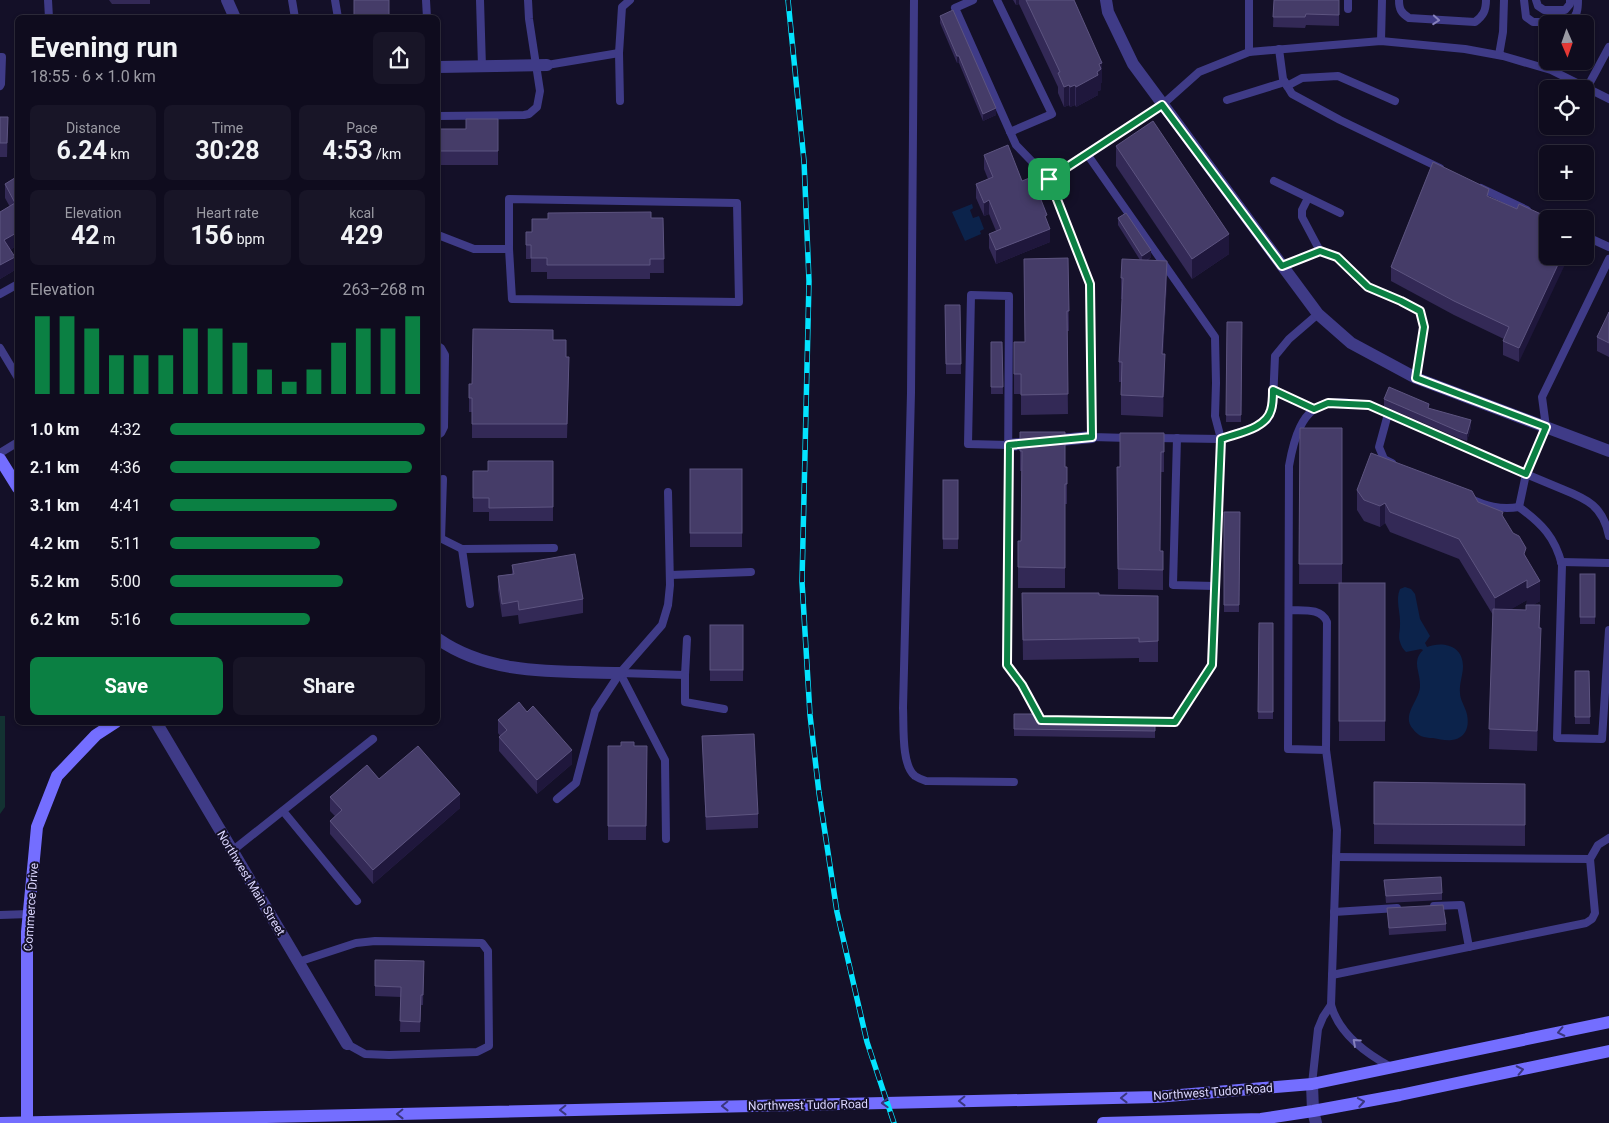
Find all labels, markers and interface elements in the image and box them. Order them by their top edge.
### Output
one-way arrow [1432,14,1440,25]
north arrow [1539,15,1594,70]
map controls [1539,15,1594,265]
text: Evening run [30,31,178,64]
button: share [373,32,425,84]
text: 18:55 · 6 × 1.0 km [30,67,156,86]
button: locate [1539,80,1594,135]
text: Distance [66,120,120,136]
text: Time [212,120,243,136]
text: Pace [346,120,377,136]
text: 6.24 [57,136,107,165]
text: 30:28 [195,136,260,165]
text: 4:53 [322,136,373,165]
button: + [1539,145,1594,200]
text: km [107,146,130,162]
text: /km [373,146,401,162]
pin [1028,158,1070,200]
icon: arrive [1035,165,1063,193]
text: Elevation [65,205,122,221]
text: Heart rate [196,205,259,221]
text: kcal [349,205,374,221]
button: − [1539,210,1594,265]
text: 42 [71,221,100,250]
text: 156 [190,221,233,250]
text: 429 [340,221,383,250]
text: m [100,231,115,247]
text: bpm [233,231,265,247]
text: Elevation [30,280,95,299]
text: 263–268 m [343,280,425,299]
text: 1.0 km [30,420,79,439]
text: 4:32 [110,420,141,439]
text: 2.1 km [30,458,79,477]
text: 4:36 [110,458,141,477]
text: 3.1 km [30,496,79,515]
text: 4:41 [110,496,141,515]
text: 4.2 km [30,534,79,553]
text: 5:11 [110,534,141,553]
text: 5.2 km [30,572,79,591]
text: 5:00 [110,572,141,591]
text: 6.2 km [30,610,79,629]
text: 5:16 [110,610,141,629]
button: Save [30,657,223,715]
button: Share [233,657,425,715]
street label: Northwest Main Street [214,828,288,938]
street label: Commerce Drive [21,862,41,952]
one-way arrow [1557,1026,1566,1037]
one-way arrow [1352,1038,1361,1047]
one-way arrow [1516,1065,1525,1076]
street label: Northwest Tudor Road [1153,1081,1273,1103]
one-way arrow [1120,1093,1128,1103]
one-way arrow [957,1096,965,1106]
street label: Northwest Tudor Road [748,1097,868,1113]
one-way arrow [881,1097,889,1108]
one-way arrow [1357,1098,1366,1108]
one-way arrow [721,1101,729,1112]
one-way arrow [559,1105,566,1115]
one-way arrow [396,1108,404,1119]

